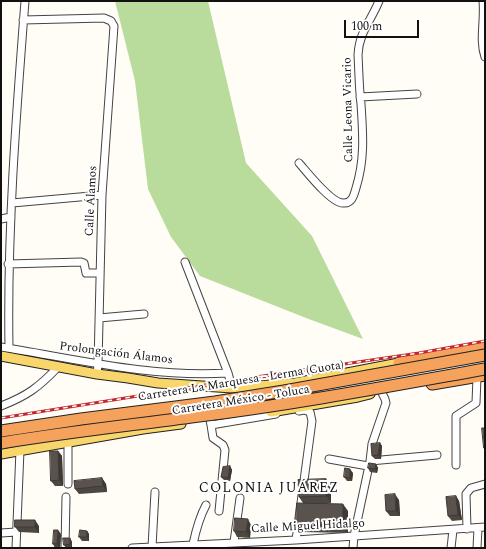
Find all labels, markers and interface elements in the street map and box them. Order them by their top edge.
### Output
scale bar [346,12,421,38]
text: 100 m [351,17,382,36]
street label: Calle Leona Vicario [341,57,357,163]
street label: Calle Álamos [83,165,101,237]
street label: Prolongación Álamos [58,340,174,368]
street label: Carretera La Marquesa - Lerma (Cuota) [137,359,345,405]
street label: Carretera México - Toluca [171,383,311,419]
district label: COLONIA JUÁREZ [199,481,339,497]
street label: Calle Miguel Hidalgo [251,517,365,537]

